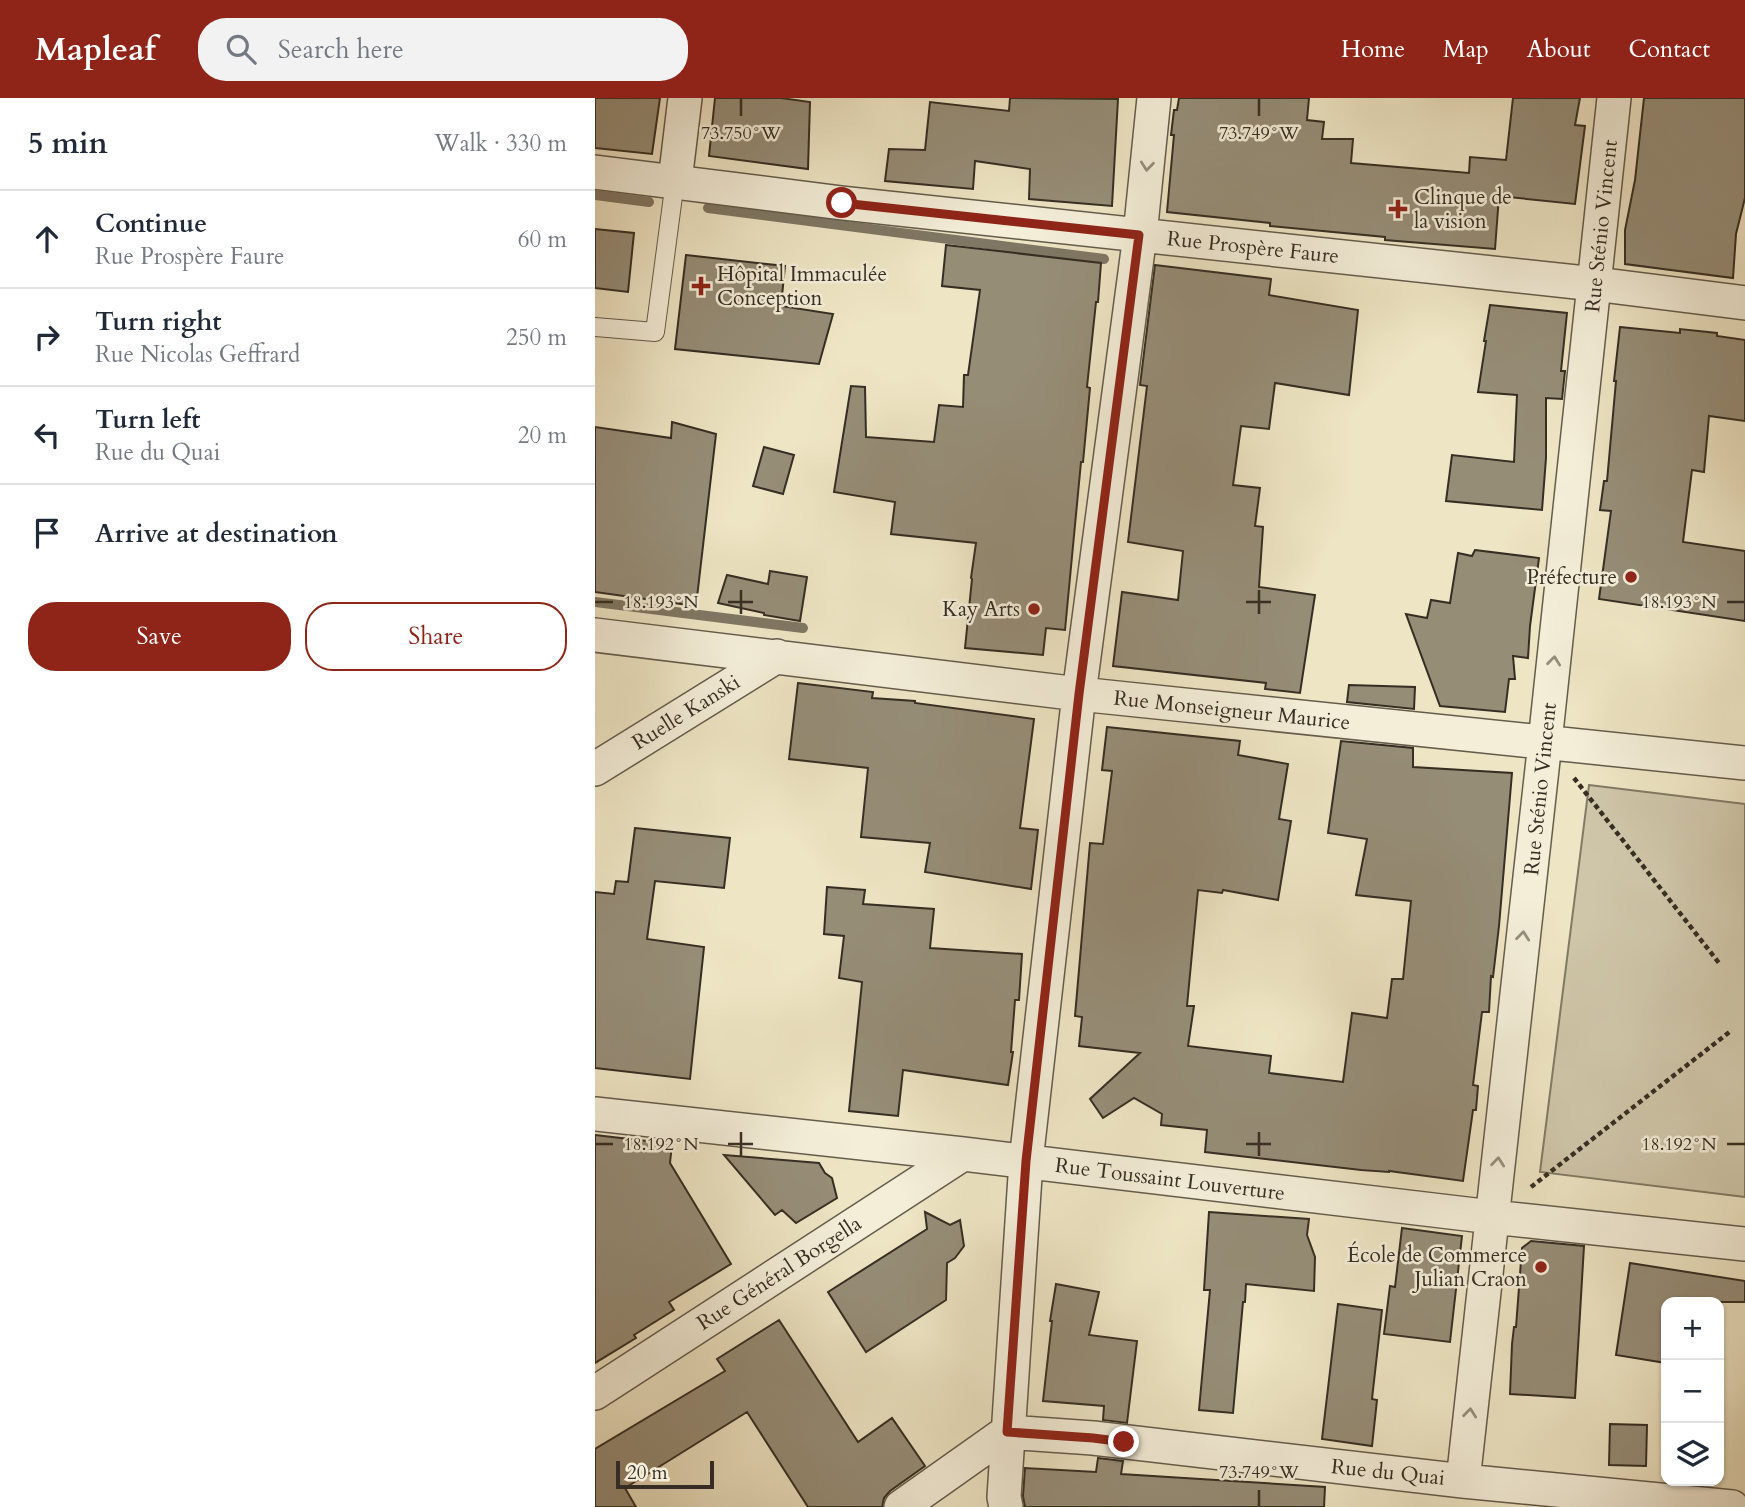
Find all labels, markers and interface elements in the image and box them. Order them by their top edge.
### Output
search box [198,18,688,81]
text: Mapleaf [35,27,156,72]
icon: search [222,30,260,68]
text: Search here [278,32,404,67]
text: Home [1341,33,1405,66]
text: Map [1443,33,1489,66]
text: About [1527,33,1591,66]
text: Contact [1629,33,1710,66]
text: 73.750°W [701,121,781,146]
text: 73.749°W [1219,121,1299,146]
text: 5 min [28,123,108,164]
text: Walk · 330 m [434,128,567,159]
street label: Rue Sténio Vincent [1578,138,1625,314]
one-way arrow [1140,161,1155,172]
place label: Clinque de la vision [1414,183,1512,236]
route start [826,187,857,218]
marker: Clinque de la vision [1388,199,1408,219]
text: Continue [95,206,207,241]
icon: ahead [28,220,66,258]
text: 60 m [518,224,567,255]
street label: Rue Prospère Faure [1165,224,1340,271]
text: Rue Prospère Faure [95,241,285,272]
place label: Hôpital Immaculée Conception [717,260,887,313]
marker: Hôpital Immaculée Conception [691,276,711,296]
text: Turn right [95,304,222,339]
icon: right [28,318,66,356]
text: 250 m [506,322,567,353]
text: Rue Nicolas Geffrard [95,339,300,370]
text: Turn left [95,402,200,437]
icon: left [28,416,66,454]
text: 20 m [518,420,567,451]
text: Rue du Quai [95,437,220,468]
icon: arrive [28,514,66,552]
text: Arrive at destination [95,516,338,551]
place label: Préfecture [1527,563,1617,592]
marker: Préfecture [1623,569,1639,585]
text: 18.193°N [623,590,699,615]
text: 18.193°N [1641,590,1717,615]
place label: Kay Arts [942,595,1020,624]
marker: Kay Arts [1026,601,1042,617]
button: Save [28,602,291,671]
button: Share [305,602,567,671]
one-way arrow [1546,656,1561,667]
street label: Ruelle Kanski [627,668,746,757]
street label: Rue Monseigneur Maurice [1112,684,1352,737]
street label: Rue Sténio Vincent [1517,701,1564,877]
one-way arrow [1516,930,1531,942]
text: 18.192°N [623,1132,699,1157]
text: 18.192°N [1641,1132,1717,1157]
street label: Rue Toussaint Louverture [1053,1151,1287,1208]
one-way arrow [1491,1156,1506,1168]
street label: Rue Général Borgella [691,1209,867,1338]
place label: École de Commerce Julian Craon [1347,1241,1527,1294]
marker: École de Commerce Julian Craon [1533,1259,1549,1275]
map controls [1661,1297,1724,1486]
button: + [1661,1297,1724,1360]
button: − [1661,1360,1724,1423]
one-way arrow [1463,1407,1478,1419]
button: layers [1661,1423,1724,1486]
route end [1108,1426,1139,1457]
street label: Rue du Quai [1330,1452,1446,1493]
scale bar [616,1458,714,1490]
text: 20 m [627,1460,668,1486]
text: 73.749°W [1219,1460,1299,1485]

